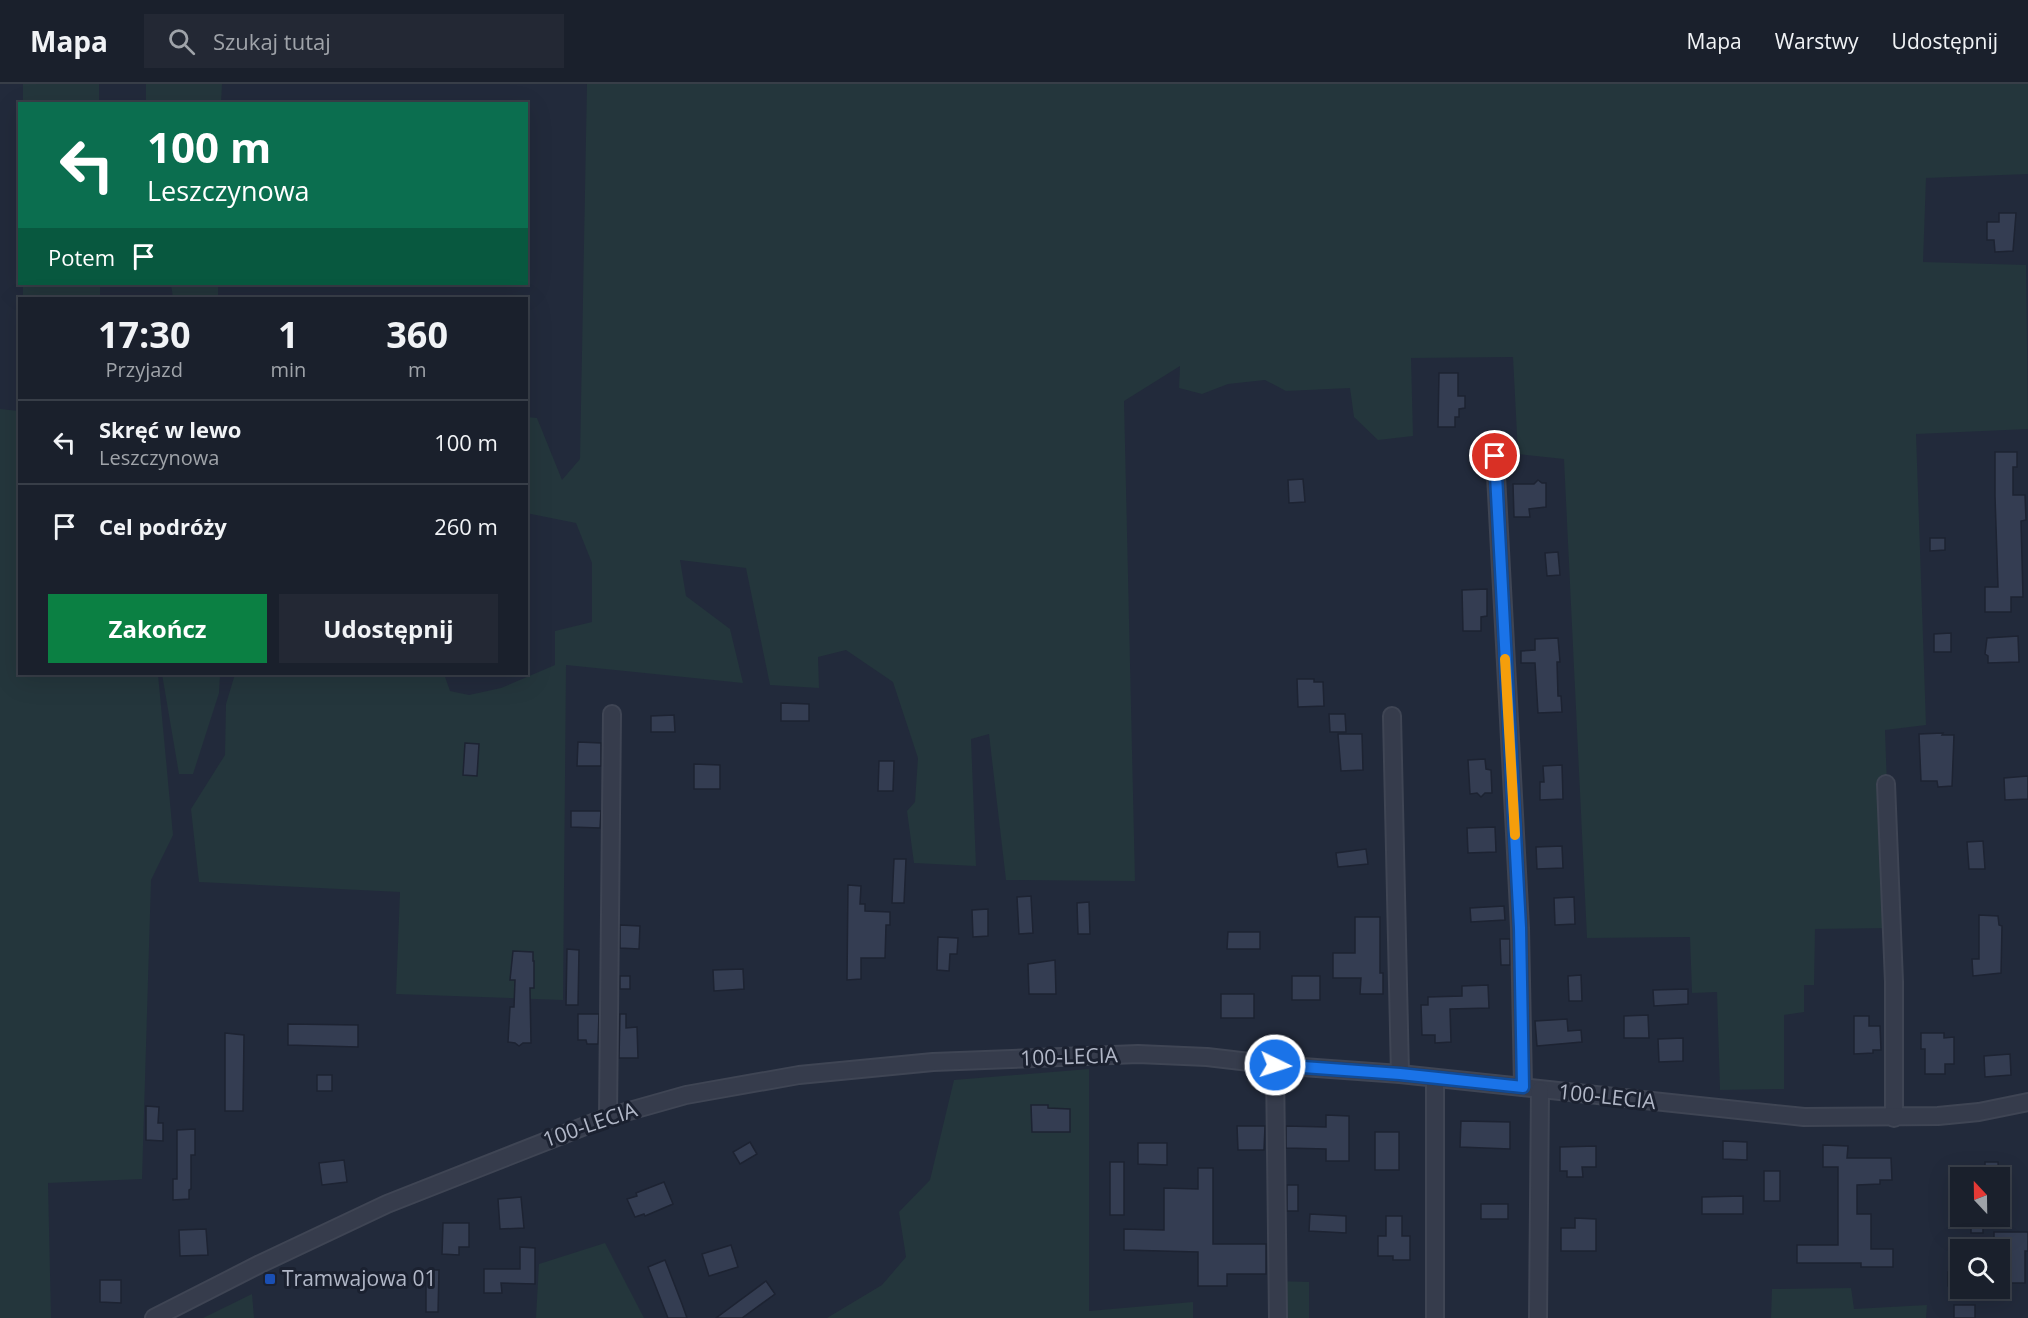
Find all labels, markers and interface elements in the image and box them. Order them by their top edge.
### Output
search box [144,14,564,68]
text: Mapa [30,22,108,60]
icon: search [165,25,198,58]
text: Szukaj tutaj [213,26,331,56]
text: Mapa [1687,27,1742,55]
text: Warstwy [1775,27,1859,55]
text: Udostępnij [1892,27,1998,55]
text: 100 m [147,118,271,175]
icon: left [48,126,126,204]
text: Leszczynowa [147,172,310,209]
icon: arrive [127,240,160,273]
text: Potem [48,242,115,272]
text: 17:30 [98,310,191,359]
text: 1 [278,310,299,359]
text: 360 [386,310,448,359]
text: Przyjazd [106,356,183,383]
text: min [270,356,306,383]
text: m [408,356,426,383]
text: Skręć w lewo [99,414,241,444]
icon: left [48,426,81,459]
text: 100 m [434,427,498,457]
pin [1469,430,1520,481]
icon: arrive [1478,439,1511,472]
text: Leszczynowa [99,444,219,471]
icon: arrive [48,510,81,543]
text: Cel podróży [99,511,227,541]
text: 260 m [434,511,498,541]
button: Zakończ [48,594,267,663]
button: Udostępnij [279,594,498,663]
position arrow [1243,1033,1307,1097]
street label: 100-LECIA [1020,1040,1119,1072]
street label: 100-LECIA [1557,1077,1658,1115]
street label: 100-LECIA [539,1095,641,1153]
north arrow [1950,1167,2010,1227]
map controls [1950,1167,2010,1299]
button: search [1950,1239,2010,1299]
place label: Tramwajowa 01 [282,1264,437,1292]
marker: Tramwajowa 01 [263,1272,277,1286]

